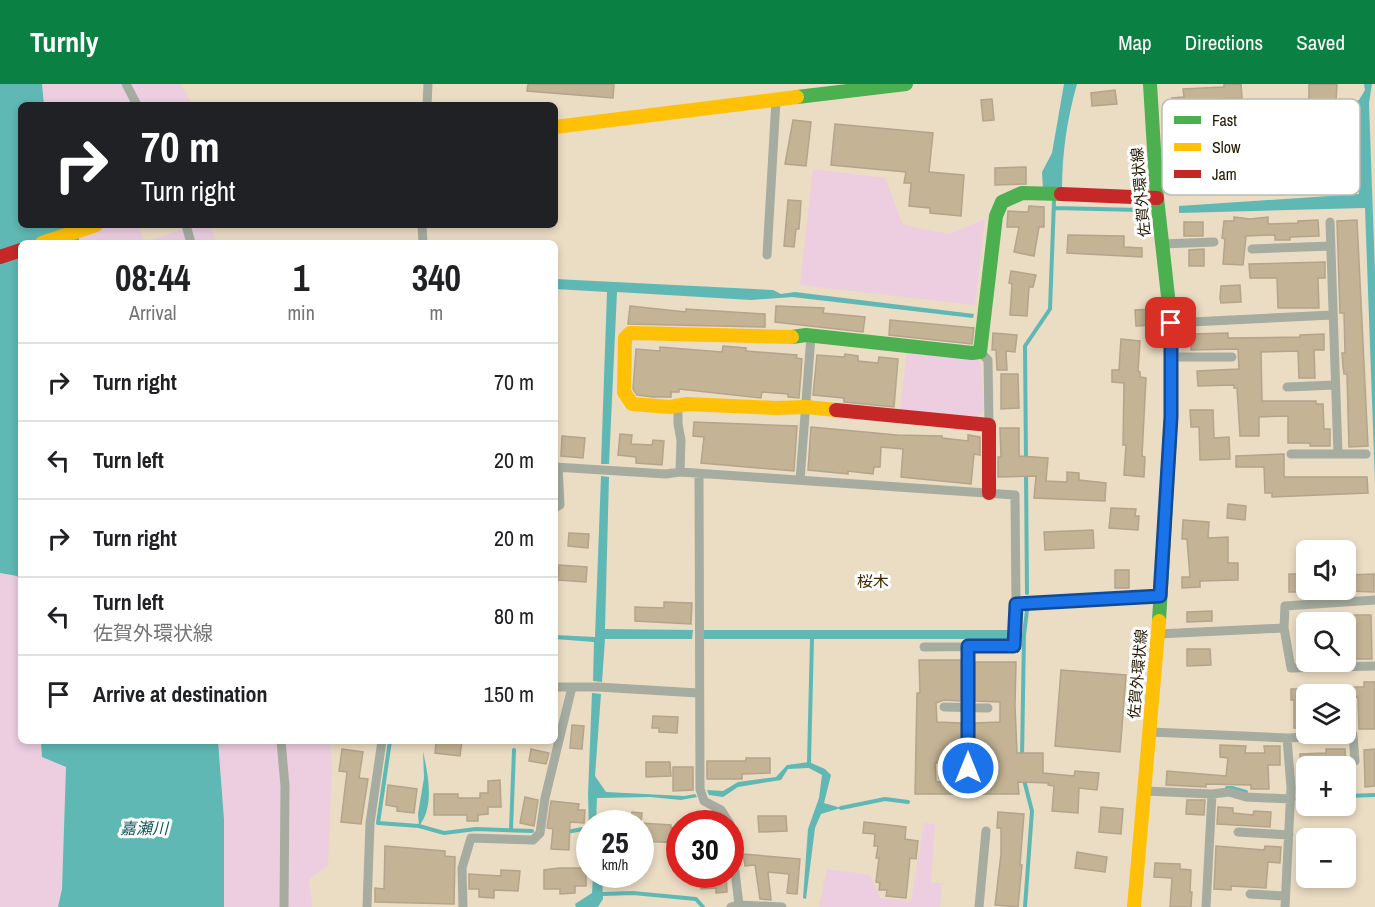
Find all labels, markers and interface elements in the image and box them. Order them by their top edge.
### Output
text: Turnly [30,23,99,61]
text: Map [1118,28,1152,57]
text: Directions [1185,28,1263,57]
text: Saved [1296,28,1345,57]
legend [1162,99,1360,195]
text: Fast [1212,109,1237,131]
text: 70 m [141,119,220,175]
icon: right [42,126,120,204]
text: Slow [1212,136,1241,158]
street label: 佐賀外環状線 [1126,146,1155,238]
text: Jam [1212,163,1237,185]
text: Turn right [141,173,235,209]
text: 08:44 [115,254,190,302]
text: 1 [293,254,309,302]
text: 340 [412,254,461,302]
pin [1145,297,1196,348]
text: Arrival [129,299,176,326]
text: min [287,299,315,326]
text: m [430,299,443,326]
icon: arrive [1154,306,1187,339]
icon: right [42,366,75,399]
text: Turn right [93,367,177,397]
text: 70 m [494,367,534,397]
icon: left [42,444,75,477]
text: Turn left [93,445,164,475]
text: 20 m [494,445,534,475]
icon: right [42,522,75,555]
text: Turn right [93,523,177,553]
text: 20 m [494,523,534,553]
map controls [1296,540,1356,888]
button: sound [1296,540,1356,600]
district label: 桜木 [857,570,889,592]
text: Turn left [93,587,164,617]
icon: left [42,600,75,633]
text: 80 m [494,601,534,631]
button: search [1296,612,1356,672]
text: 佐賀外環状線 [93,619,213,646]
street label: 佐賀外環状線 [1123,628,1152,720]
icon: arrive [42,678,75,711]
text: Arrive at destination [93,679,267,709]
text: 150 m [484,679,534,709]
button: layers [1296,684,1356,744]
position arrow [936,736,1000,800]
button: + [1296,756,1356,816]
speed limit sign: 30 [666,810,744,888]
water label: 嘉瀬川 [120,817,170,839]
text: 25 [601,822,629,862]
button: − [1296,828,1356,888]
text: km/h [602,854,628,875]

